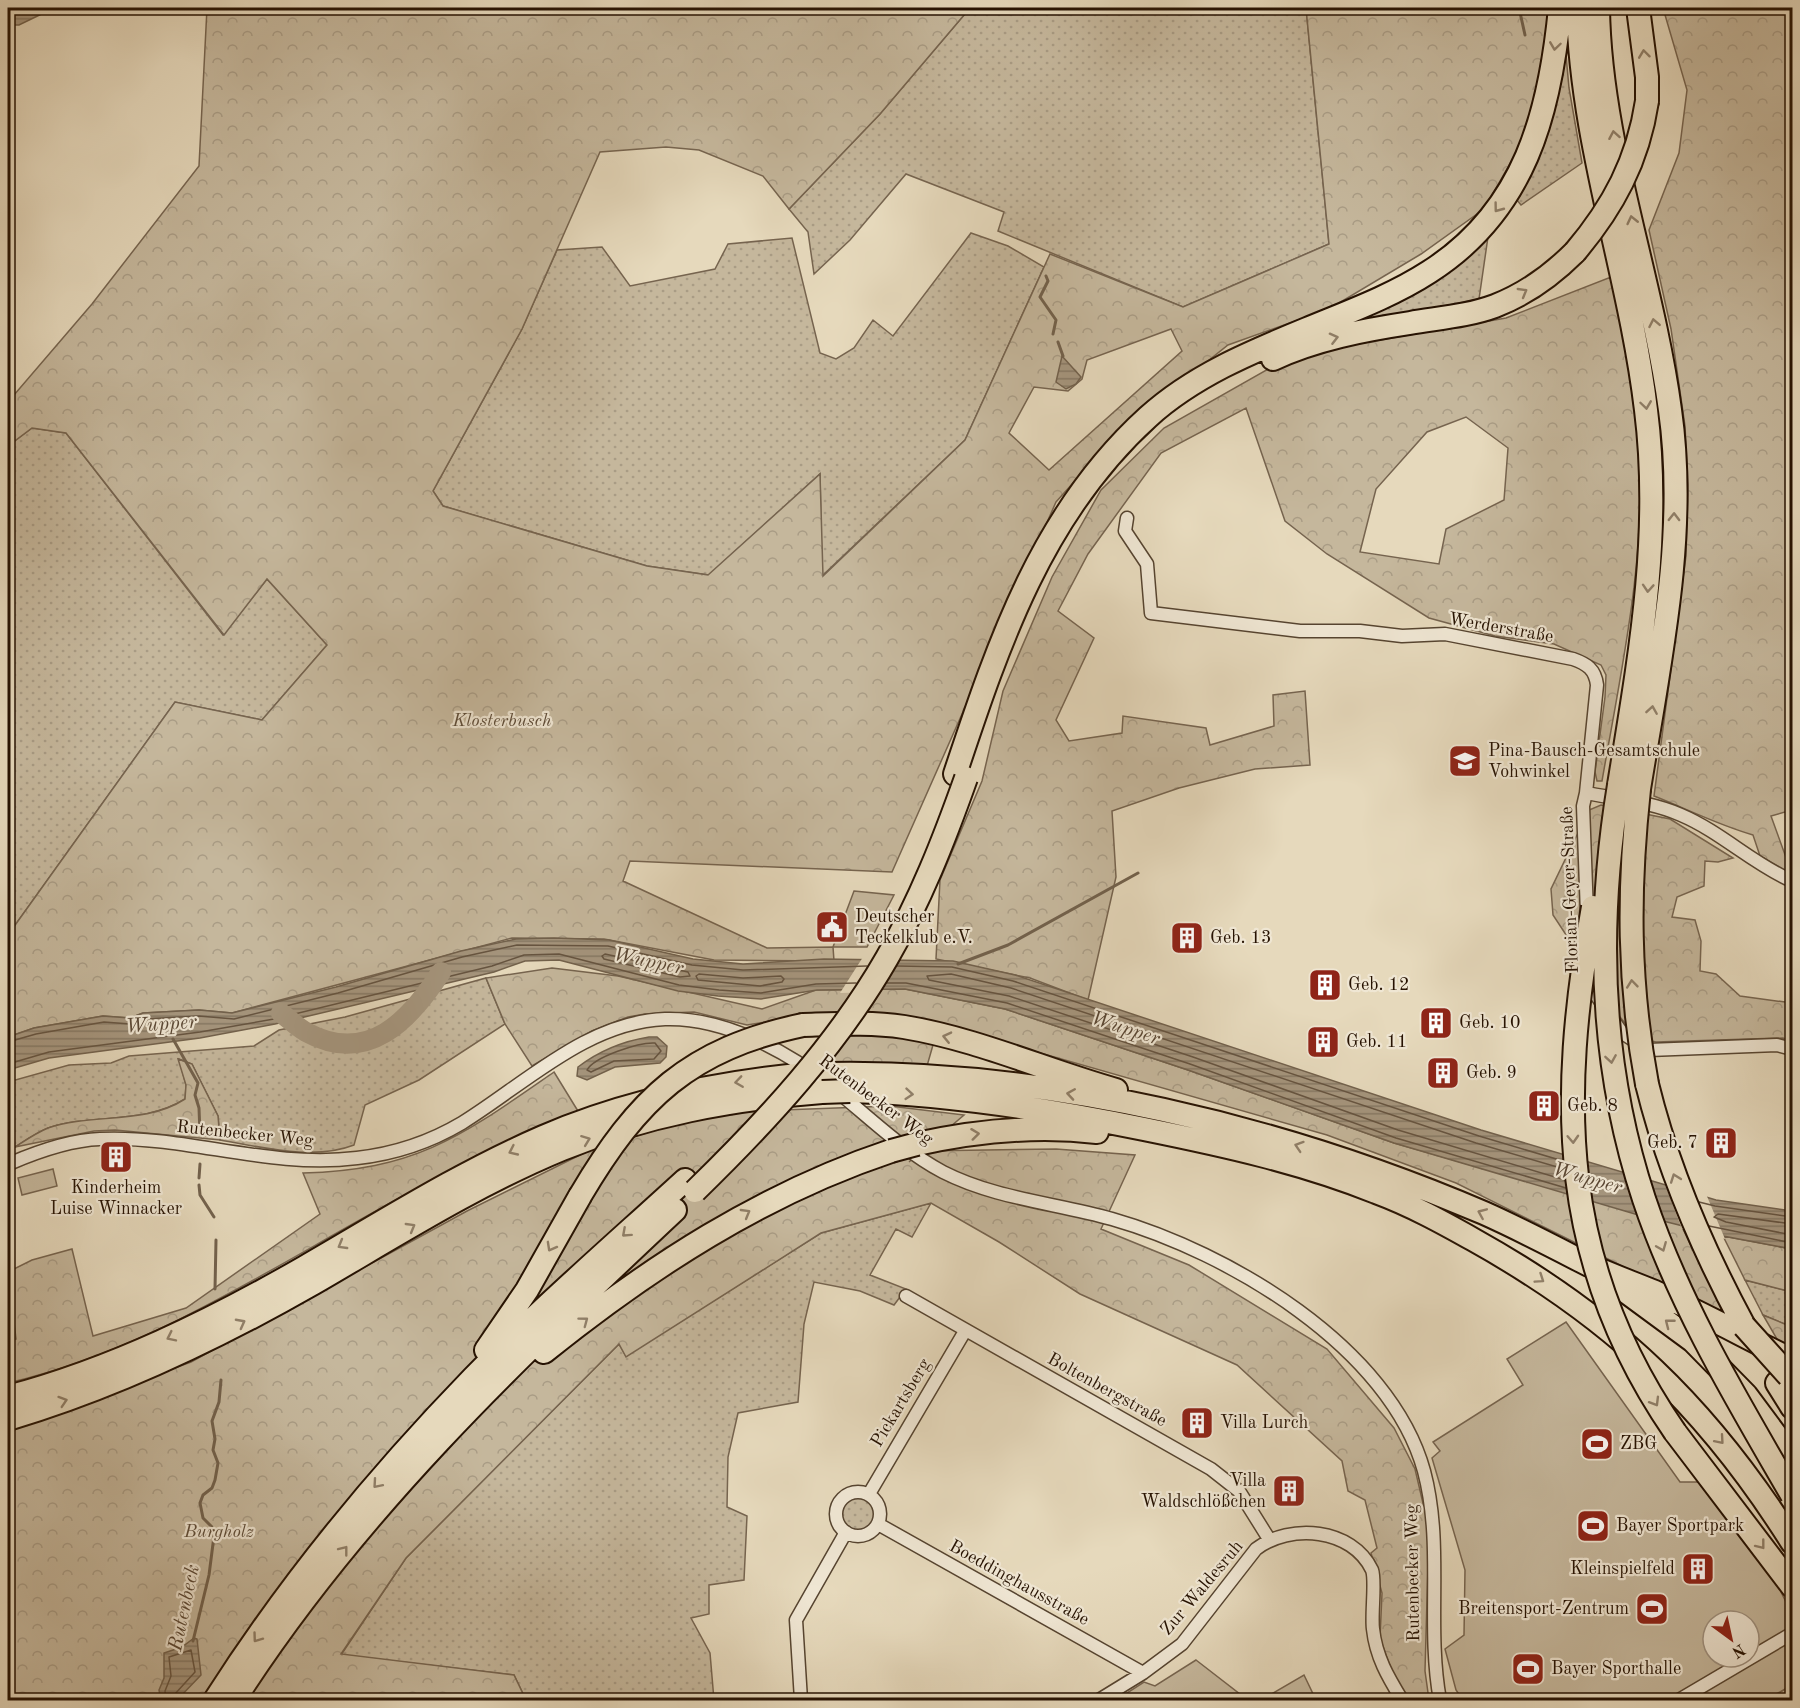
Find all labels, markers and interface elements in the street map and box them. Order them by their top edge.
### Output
one-way arrow [1550,41,1562,51]
one-way arrow [1638,50,1651,59]
one-way arrow [1608,130,1621,140]
one-way arrow [1494,201,1505,212]
one-way arrow [1626,215,1639,225]
one-way arrow [1517,288,1527,299]
one-way arrow [1648,319,1661,329]
one-way arrow [1329,332,1339,345]
one-way arrow [1639,400,1651,409]
one-way arrow [1668,512,1680,521]
one-way arrow [1641,584,1654,593]
street label: Werderstraße [1447,610,1555,646]
one-way arrow [1645,706,1657,715]
park label: Klosterbusch [452,712,551,730]
place label: Pina-Bausch-Gesamtschule Vohwinkel [1488,742,1700,781]
school or university icon: Pina-Bausch-Gesamtschule Vohwinkel [1447,743,1483,779]
street label: Florian-Geyer-Straße [1558,806,1582,974]
place label: Deutscher Teckelklub e.V. [855,908,973,947]
public building icon: Deutscher Teckelklub e.V. [814,909,850,945]
building icon: Geb. 13 [1169,920,1205,956]
place label: Geb. 13 [1210,929,1271,947]
water label: Wupper [611,945,685,979]
building icon: Geb. 12 [1307,967,1343,1003]
place label: Geb. 12 [1348,976,1409,994]
one-way arrow [1626,980,1639,989]
building icon: Geb. 10 [1418,1005,1454,1041]
water label: Wupper [1088,1008,1162,1050]
water label: Wupper [125,1013,198,1037]
place label: Geb. 10 [1459,1014,1520,1032]
building icon: Geb. 11 [1305,1024,1341,1060]
one-way arrow [942,1031,952,1044]
place label: Geb. 11 [1346,1033,1407,1051]
street label: Rutenbecker Weg [816,1051,937,1149]
one-way arrow [1604,1054,1617,1064]
building icon: Geb. 9 [1425,1055,1461,1091]
place label: Geb. 9 [1466,1064,1517,1082]
one-way arrow [734,1076,744,1088]
one-way arrow [904,1087,913,1100]
one-way arrow [1066,1088,1075,1100]
building icon: Geb. 8 [1526,1088,1562,1124]
place label: Geb. 8 [1567,1097,1618,1115]
street label: Rutenbecker Weg [176,1118,315,1150]
building icon: Geb. 7 [1703,1125,1739,1161]
one-way arrow [970,1128,979,1141]
one-way arrow [1566,1134,1579,1143]
place label: Geb. 7 [1647,1134,1698,1152]
one-way arrow [580,1135,590,1148]
building icon: Kinderheim Luise Winnacker [98,1139,134,1175]
one-way arrow [1294,1141,1305,1153]
one-way arrow [509,1144,520,1156]
water label: Wupper [1550,1160,1624,1199]
one-way arrow [1669,1173,1682,1184]
place label: Kinderheim Luise Winnacker [50,1179,183,1218]
one-way arrow [740,1208,750,1220]
one-way arrow [1478,1208,1489,1220]
one-way arrow [405,1222,415,1234]
one-way arrow [623,1226,633,1237]
one-way arrow [338,1238,348,1249]
one-way arrow [1655,1240,1667,1251]
one-way arrow [547,1241,558,1251]
one-way arrow [1533,1271,1544,1282]
one-way arrow [578,1317,589,1328]
one-way arrow [235,1318,246,1330]
one-way arrow [1665,1320,1676,1331]
one-way arrow [166,1330,177,1342]
street label: Boltenbergstraße [1044,1350,1170,1430]
street label: Pickartsberg [868,1356,934,1450]
one-way arrow [57,1396,68,1409]
one-way arrow [1647,1396,1659,1406]
building icon: Villa Lurch [1179,1405,1215,1441]
place label: Villa Lurch [1220,1414,1309,1432]
sports icon: ZBG [1579,1426,1615,1462]
one-way arrow [1713,1433,1724,1444]
place label: ZBG [1620,1435,1657,1453]
place label: Villa Waldschlößchen [1141,1472,1266,1511]
building icon: Villa Waldschlößchen [1271,1473,1307,1509]
one-way arrow [373,1477,384,1488]
street label: Rutenbecker Weg [1403,1504,1423,1642]
sports icon: Bayer Sportpark [1575,1508,1611,1544]
place label: Bayer Sportpark [1616,1517,1744,1535]
park label: Burgholz [183,1523,254,1541]
street label: Boeddinghausstraße [946,1537,1092,1629]
street label: Zur Waldesruh [1157,1537,1247,1639]
one-way arrow [1753,1539,1764,1550]
one-way arrow [336,1546,347,1557]
building icon: Kleinspielfeld [1680,1551,1716,1587]
place label: Kleinspielfeld [1570,1560,1675,1578]
water label: Rutenbeck [166,1563,204,1654]
sports icon: Breitensport-Zentrum [1634,1591,1670,1627]
place label: Breitensport-Zentrum [1458,1600,1629,1618]
north arrow [1701,1609,1761,1669]
one-way arrow [253,1631,264,1642]
text: N [1728,1640,1748,1660]
sports icon: Bayer Sporthalle [1510,1651,1546,1687]
place label: Bayer Sporthalle [1551,1660,1681,1678]

